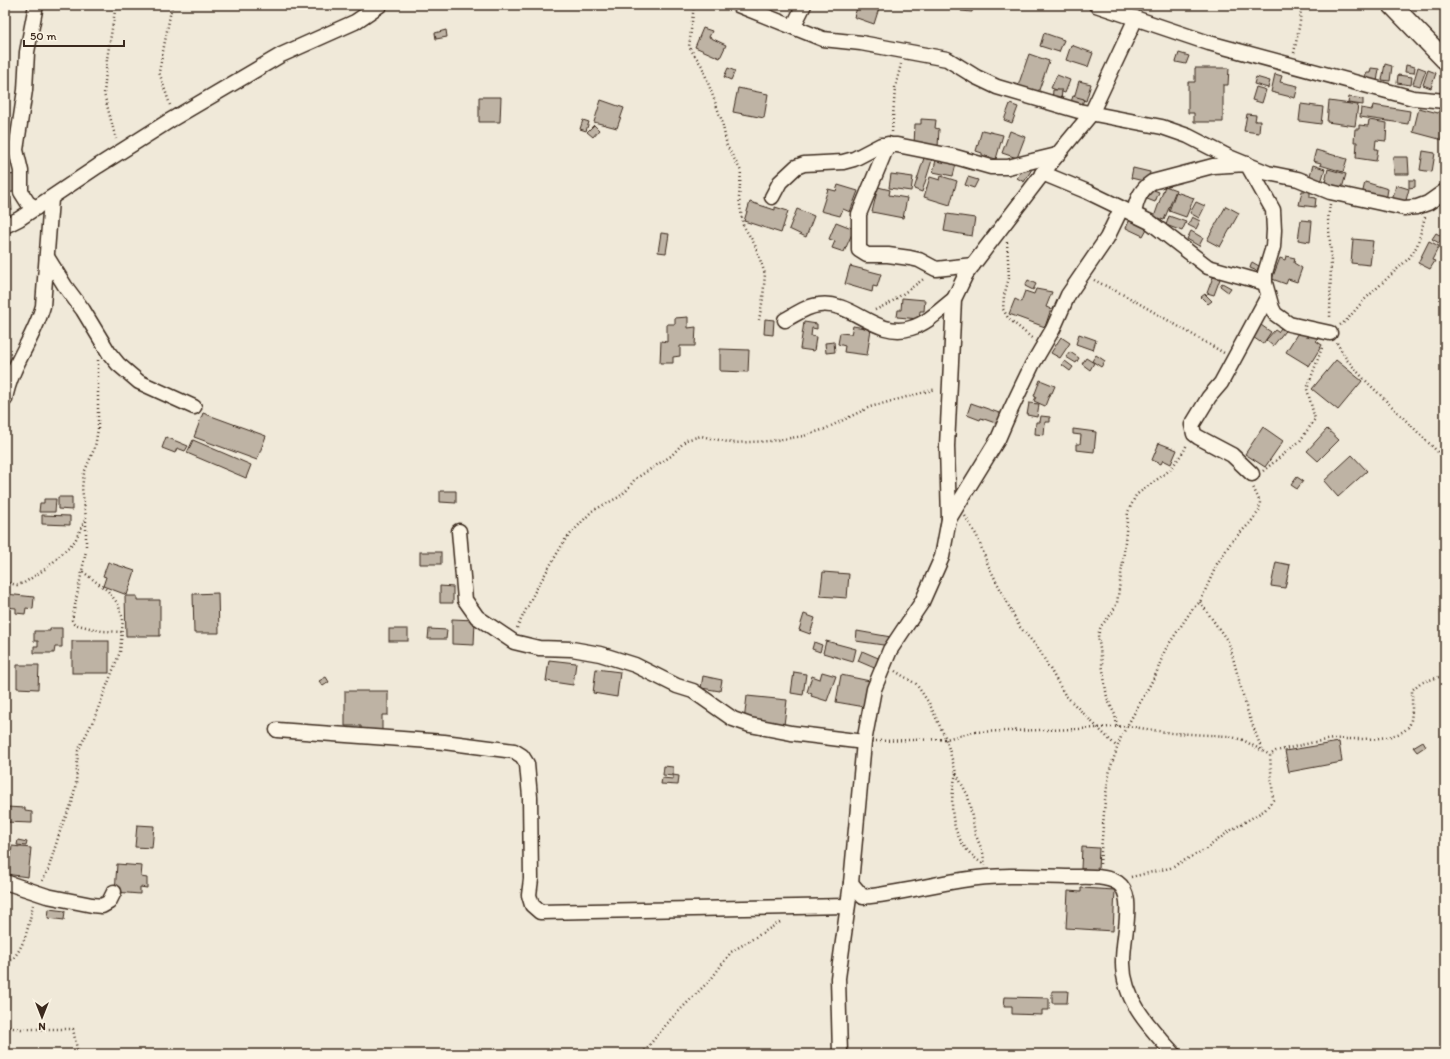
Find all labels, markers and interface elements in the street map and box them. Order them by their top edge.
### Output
scale bar [24,22,124,48]
text: 50 m [30,29,56,43]
north arrow [22,997,62,1037]
text: N [38,1020,46,1033]

